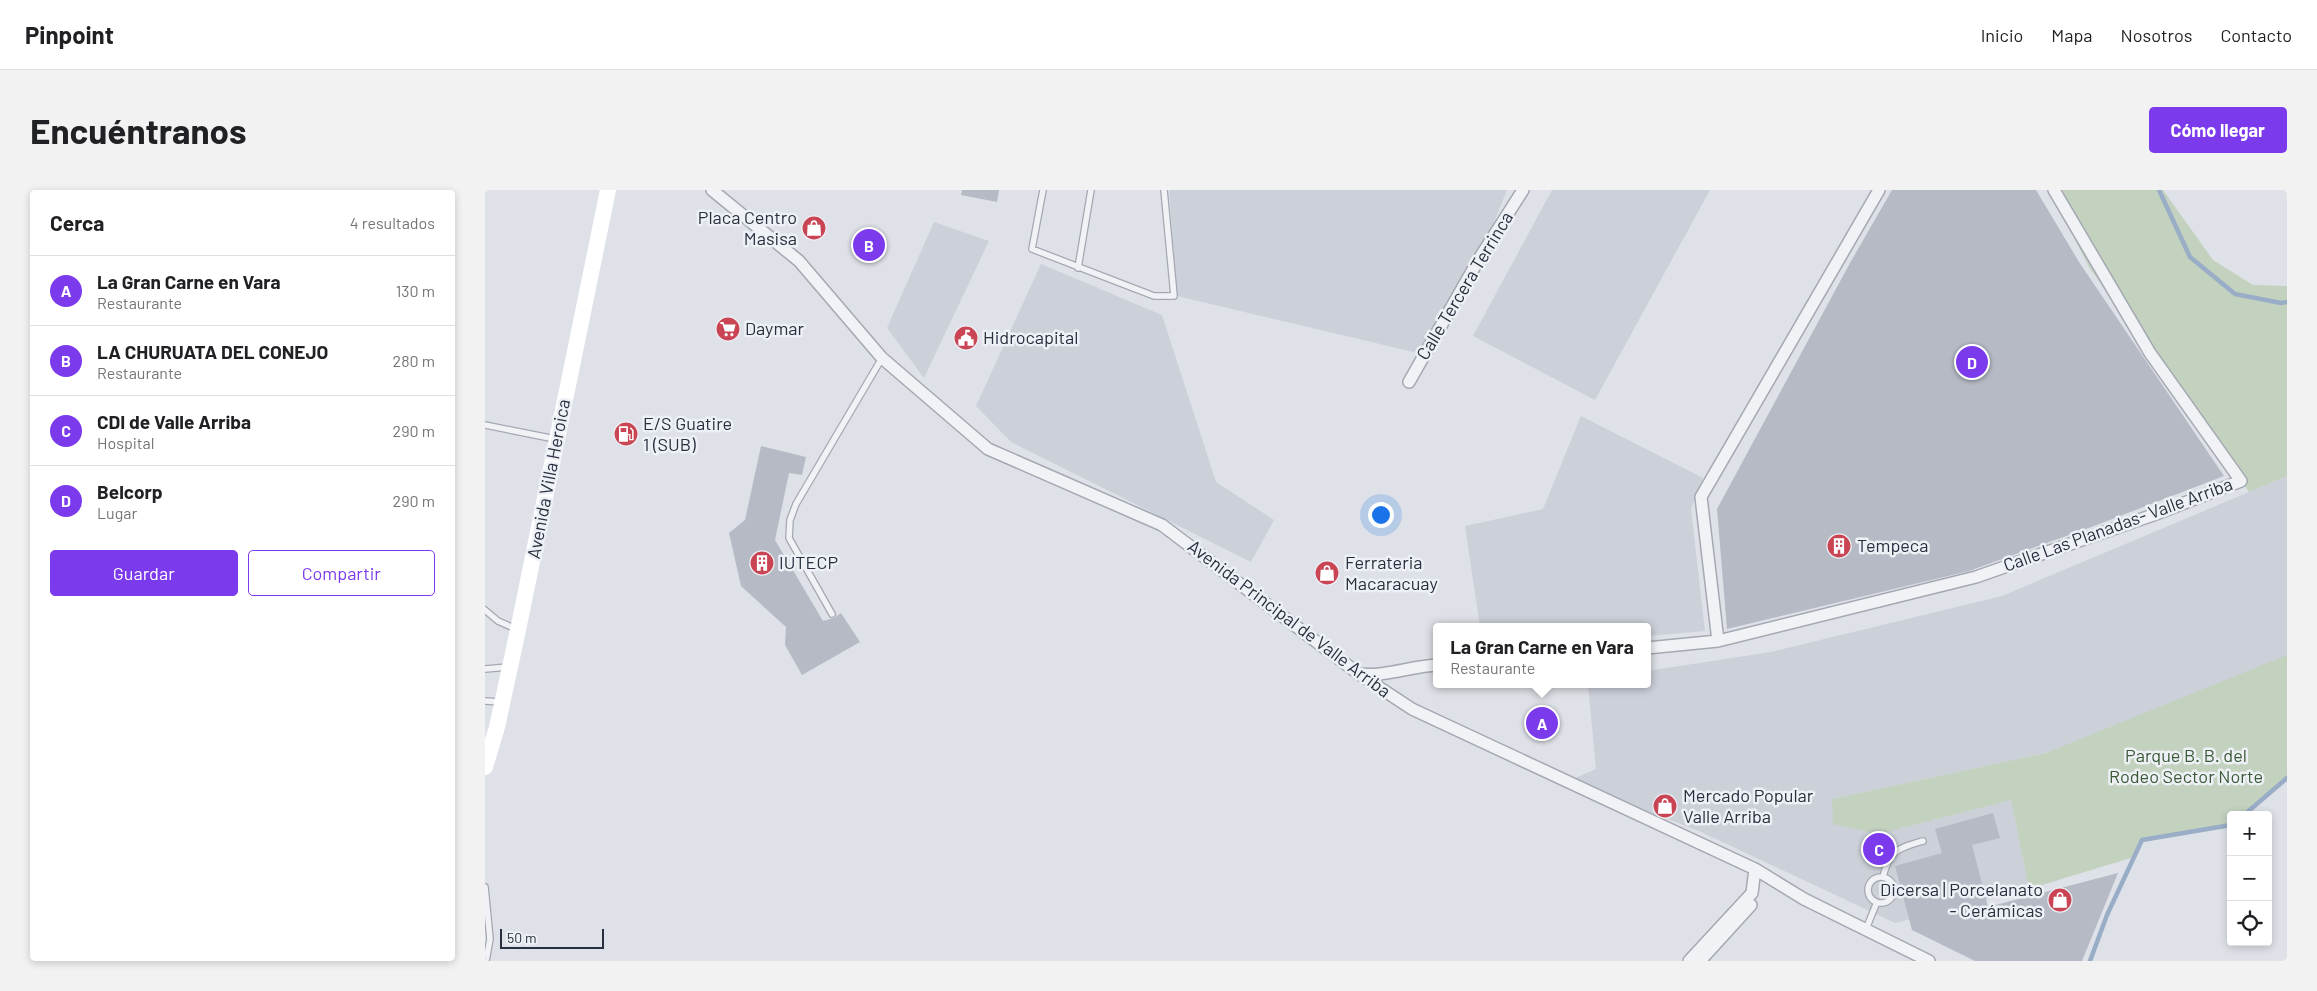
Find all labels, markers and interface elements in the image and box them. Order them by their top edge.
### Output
text: Pinpoint [25,20,114,49]
text: Inicio [1981,24,2023,46]
text: Mapa [2051,24,2093,46]
text: Nosotros [2121,24,2192,46]
text: Contacto [2220,24,2292,46]
button: Cómo llegar [2149,107,2287,153]
text: Encuéntranos [30,109,247,151]
place label: Placa Centro Masisa [698,206,797,249]
street label: Calle Tercera Terrinca [1411,207,1517,364]
text: Cerca [50,210,104,235]
text: 4 resultados [350,213,435,232]
shop icon: Placa Centro Masisa [801,215,827,241]
pin: B [853,226,885,264]
text: La Gran Carne en Vara [97,270,281,293]
text: A [61,281,71,300]
text: 130 m [396,281,435,300]
text: Restaurante [97,293,182,312]
supermarket icon: Daymar [715,316,741,342]
place label: Daymar [745,317,804,339]
public building icon: Hidrocapital [953,325,979,351]
place label: Hidrocapital [983,326,1078,348]
text: LA CHURUATA DEL CONEJO [97,340,328,363]
pin: D [1956,343,1988,381]
text: B [61,351,71,370]
text: 280 m [393,351,435,370]
text: Restaurante [97,363,182,382]
street label: Avenida Villa Heroica [522,397,574,561]
text: CDI de Valle Arriba [97,410,251,433]
place label: E/S Guatire 1 (SUB) [643,412,732,455]
text: C [61,421,71,440]
text: 290 m [393,421,435,440]
fuel station icon: E/S Guatire 1 (SUB) [613,421,639,447]
text: Hospital [97,433,154,452]
street label: Calle Las Planadas- Valle Arriba [2000,472,2235,576]
text: Belcorp [97,480,163,503]
text: D [61,491,71,510]
text: 290 m [393,491,435,510]
your location [1368,502,1394,528]
text: Lugar [97,503,137,522]
building icon: Tempeca [1826,533,1852,559]
place label: Tempeca [1857,534,1928,556]
street label: Avenida Principal de Valle Arriba [1184,535,1395,702]
button: Guardar [50,550,238,596]
button: Compartir [248,550,435,596]
building icon: IUTECP [749,550,775,576]
place label: IUTECP [779,551,838,573]
place label: Ferrateria Macaracuay [1345,551,1438,594]
shop icon: Ferrateria Macaracuay [1314,560,1340,586]
popup [1433,623,1651,688]
text: La Gran Carne en Vara [1450,635,1634,658]
text: Restaurante [1450,658,1535,677]
pin: A [1526,704,1558,742]
park label: Parque B. B. del Rodeo Sector Norte [2109,744,2263,787]
place label: Mercado Popular Valle Arriba [1683,784,1814,827]
shop icon: Mercado Popular Valle Arriba [1652,793,1678,819]
map controls [2227,811,2272,946]
button: + [2227,811,2272,856]
pin: C [1863,830,1895,868]
button: − [2227,856,2272,901]
place label: Dicersa | Porcelanato - Cerámicas [1880,878,2043,921]
shop icon: Dicersa | Porcelanato - Cerámicas [2047,887,2073,913]
button: locate [2227,901,2272,946]
scale bar [500,926,604,949]
text: 50 m [507,929,536,946]

